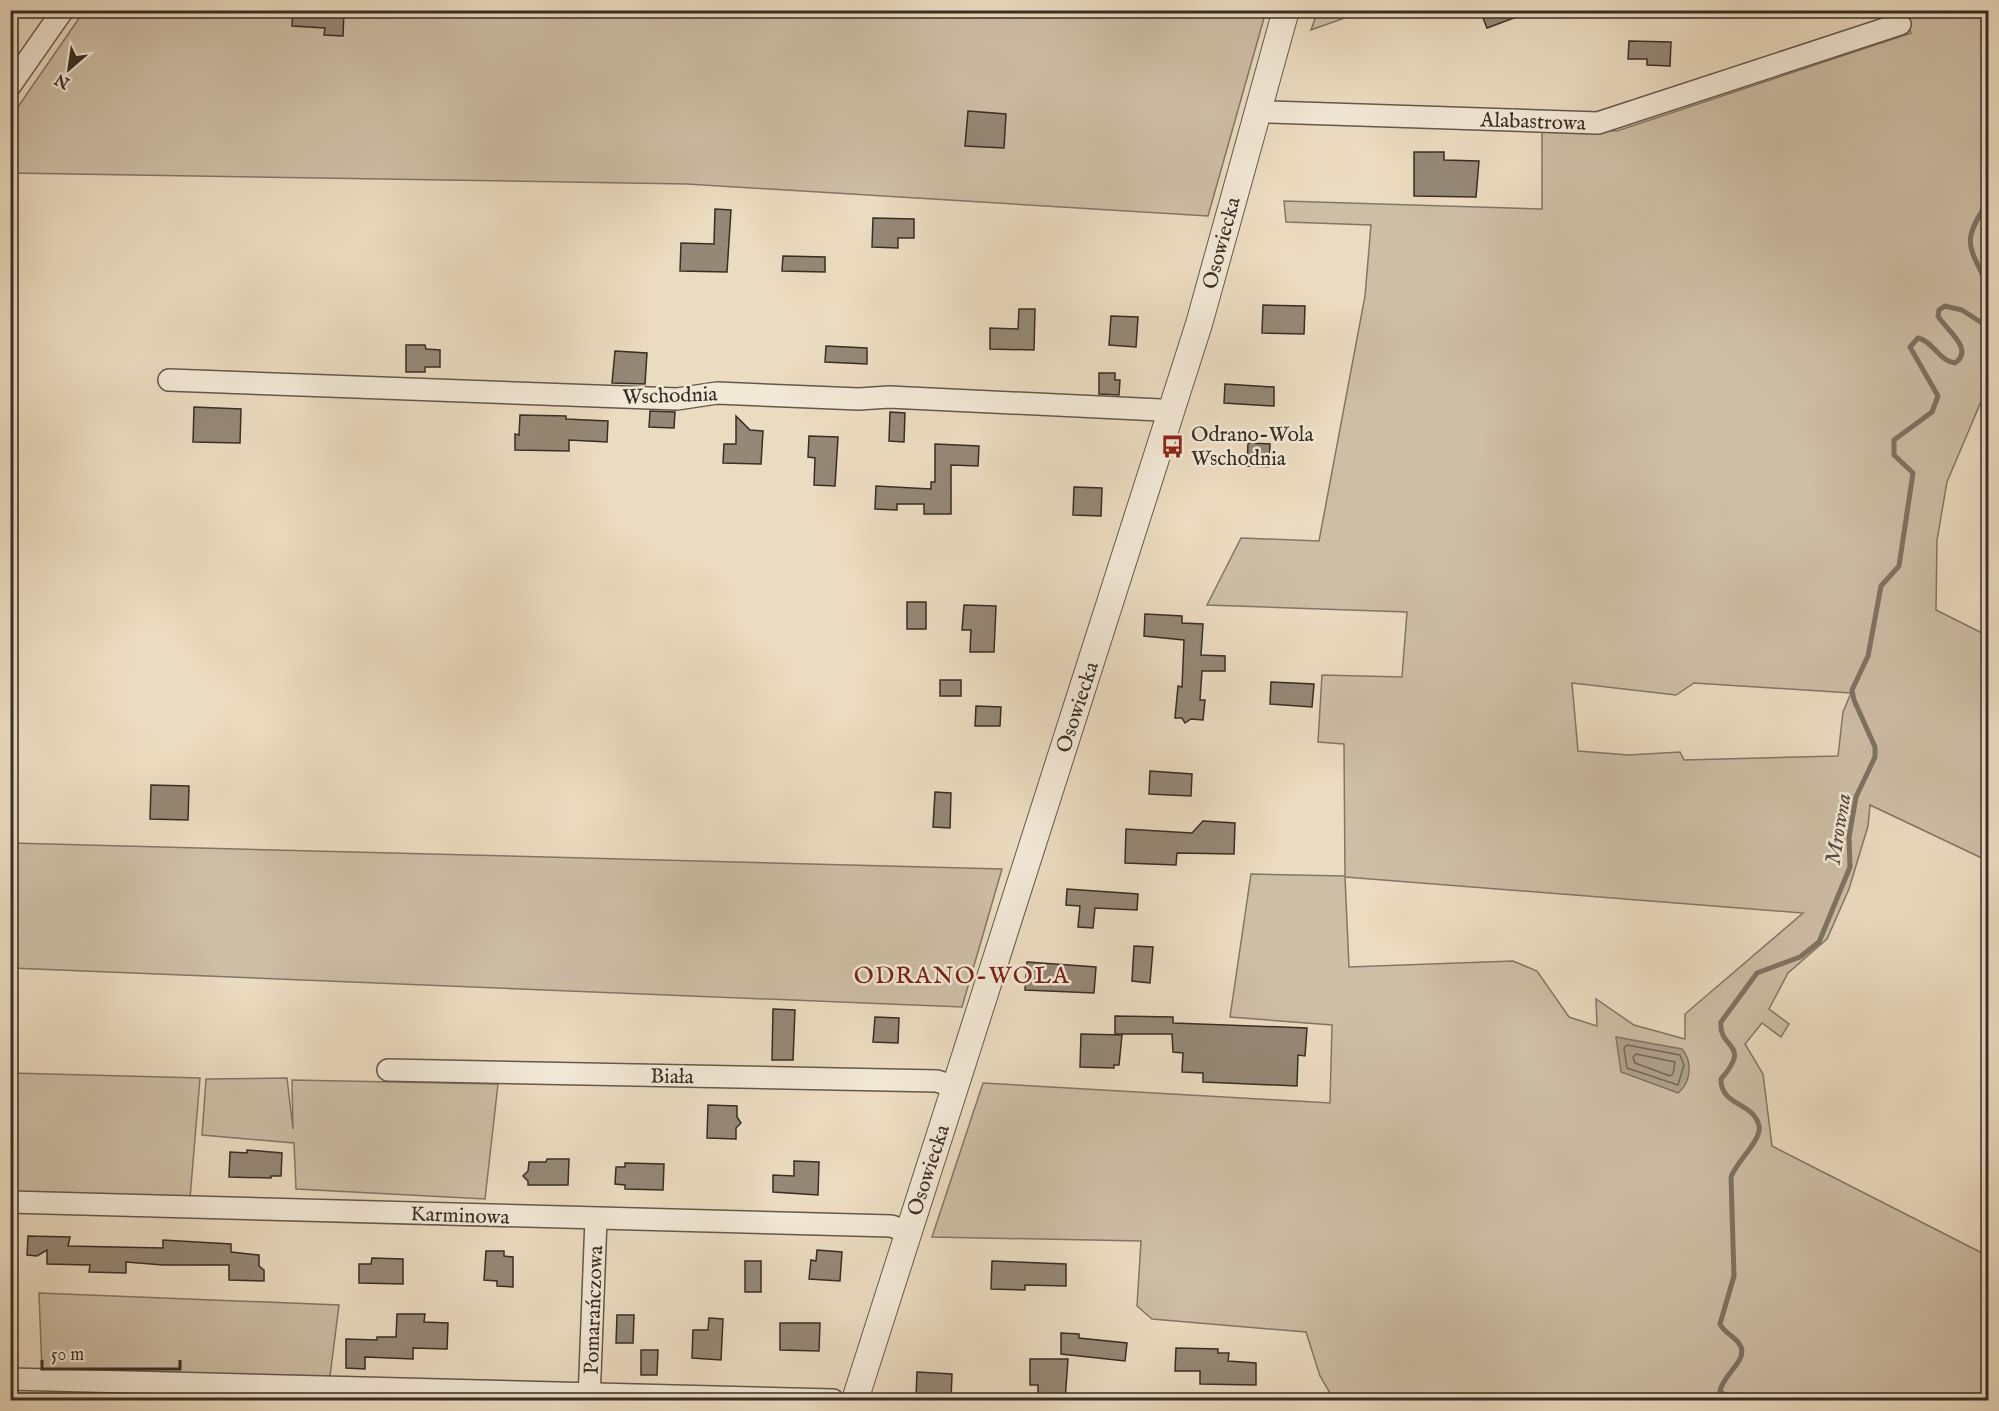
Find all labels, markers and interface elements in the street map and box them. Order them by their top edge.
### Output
north arrow [39,39,99,99]
text: N [52,68,74,93]
street label: Alabastrowa [1479,107,1587,138]
street label: Osowiecka [1197,194,1248,292]
street label: Wschodnia [622,381,719,412]
place label: Odrano-Wola Wschodnia [1191,422,1315,473]
bus stop icon: Odrano-Wola Wschodnia [1160,433,1186,459]
street label: Osowiecka [1051,658,1106,756]
water label: Mrowna [1820,791,1858,867]
district label: ODRANO-WOLA [854,961,1070,992]
street label: Biała [650,1064,695,1091]
street label: Osowiecka [902,1121,957,1219]
street label: Karminowa [410,1201,511,1232]
street label: Pomarańczowa [579,1244,610,1375]
scale bar [42,1333,180,1371]
text: 50 m [51,1344,84,1367]

